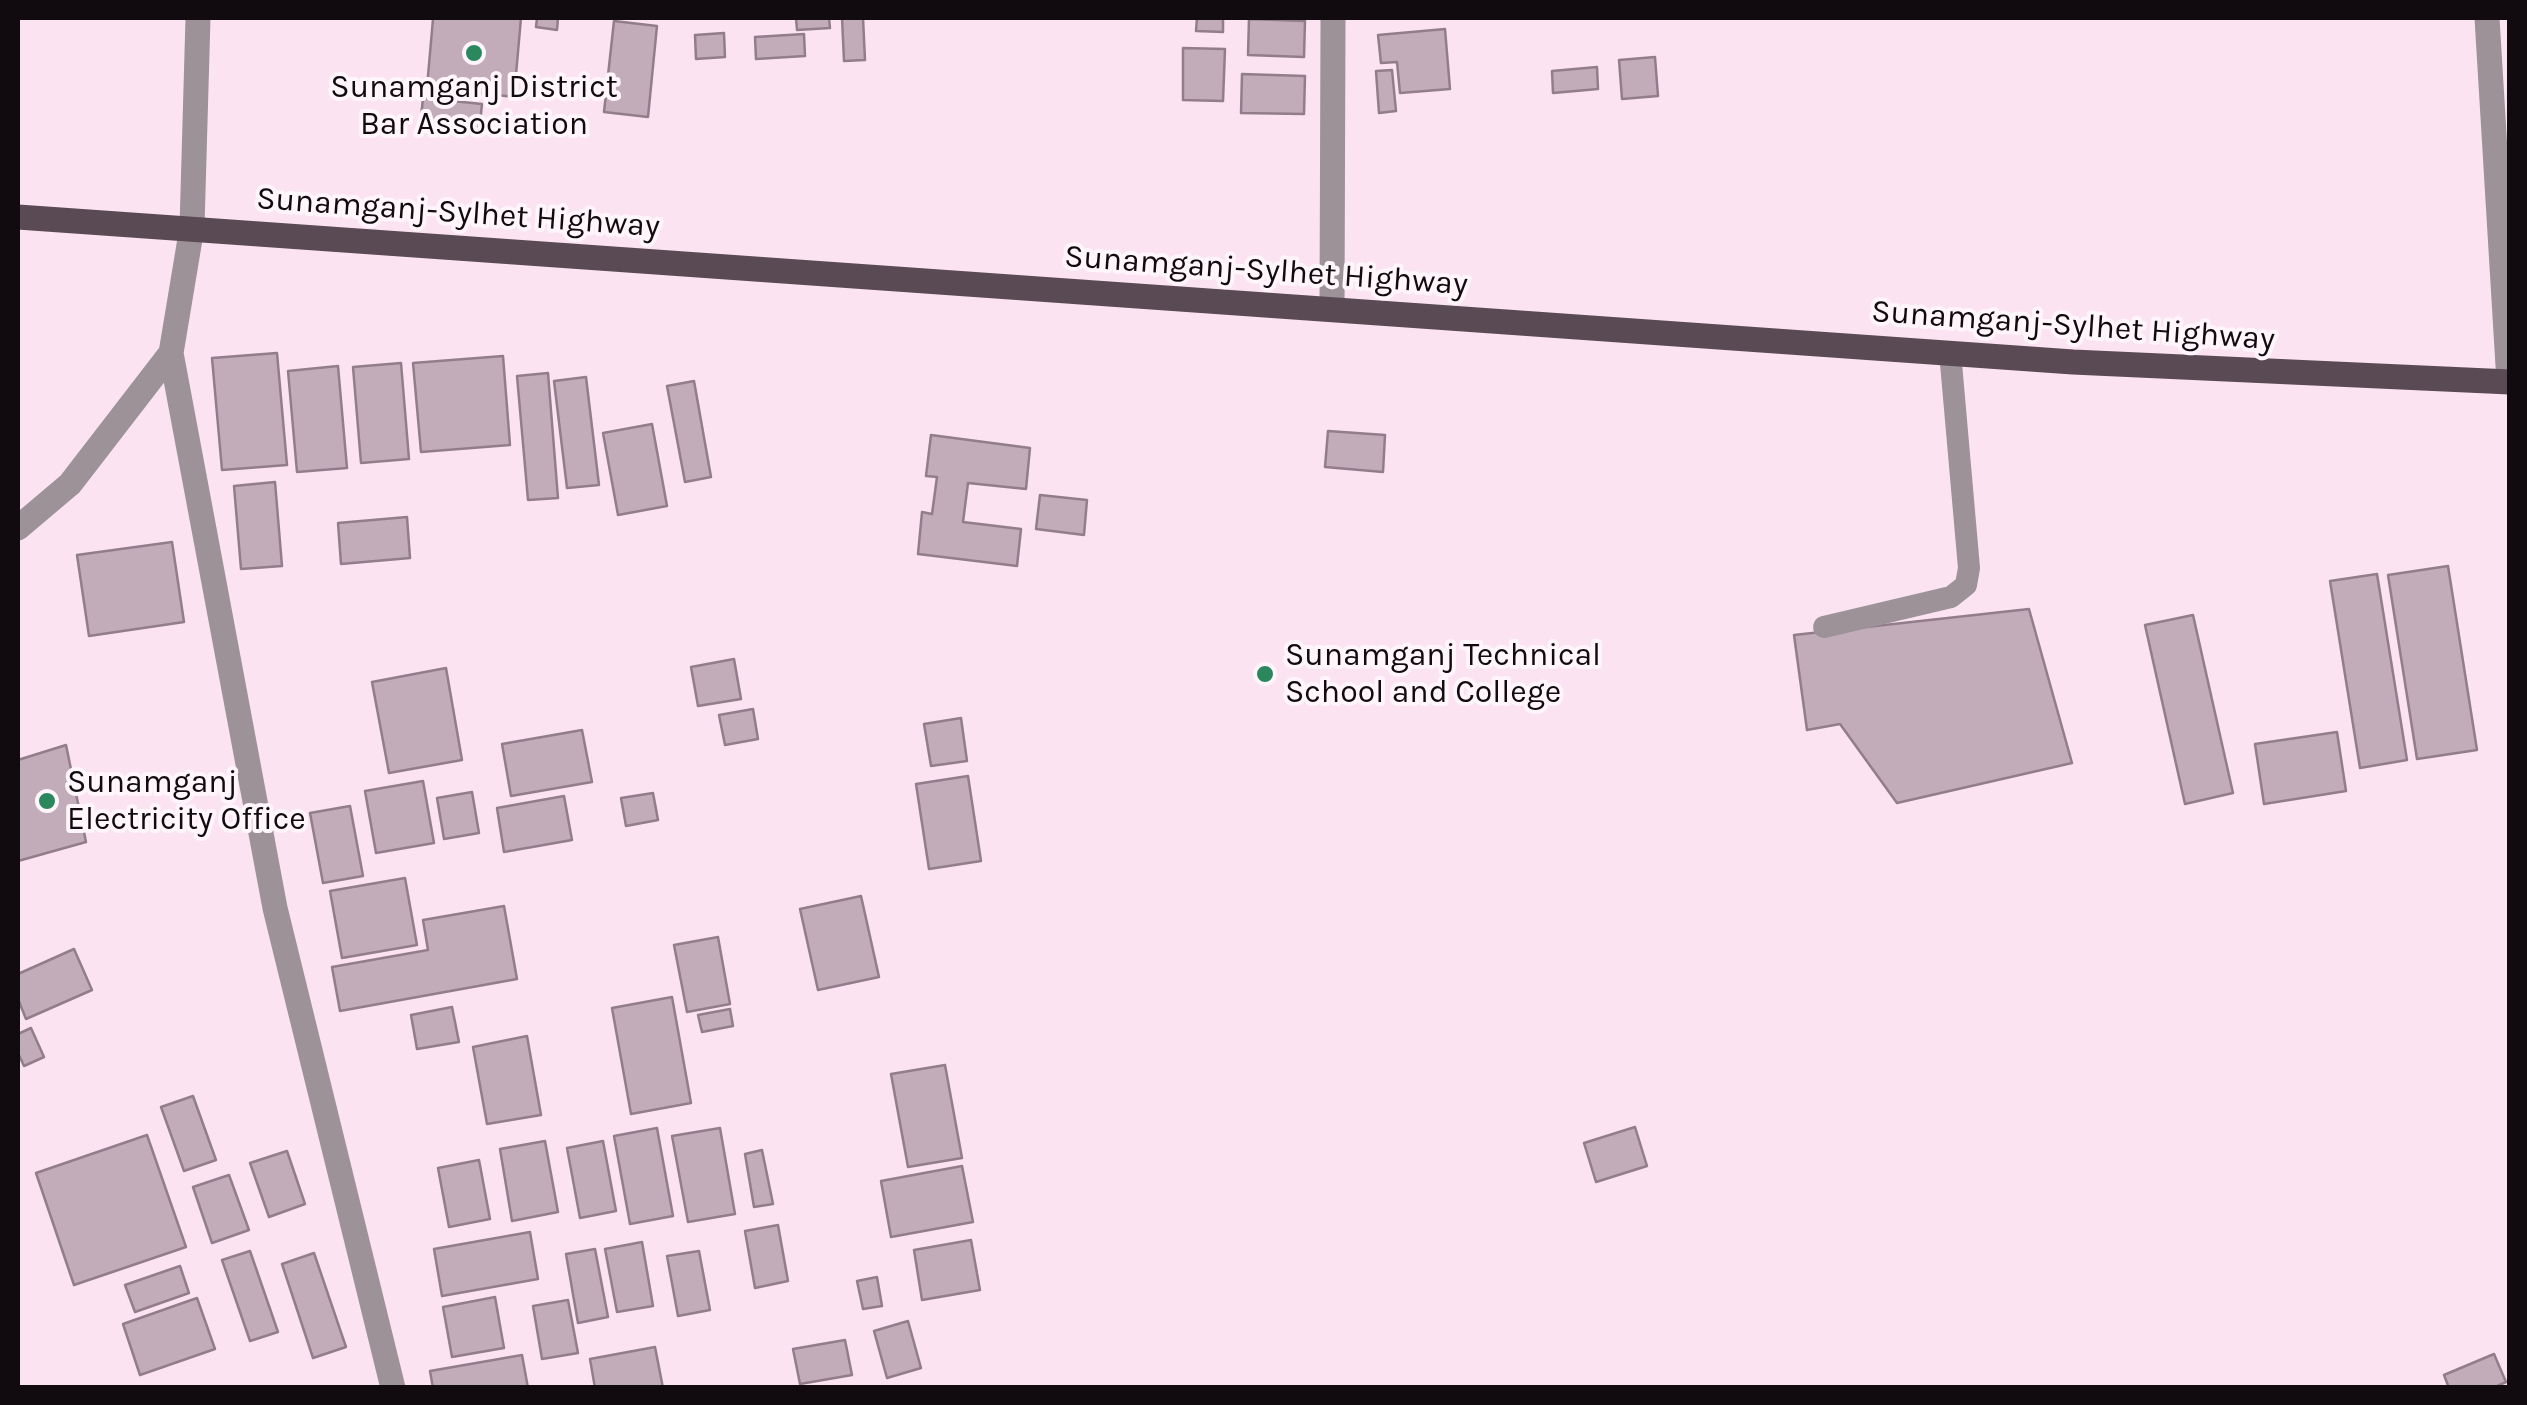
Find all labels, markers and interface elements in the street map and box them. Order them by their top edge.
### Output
marker: Sunamganj District Bar Association [463,42,485,64]
place label: Sunamganj District Bar Association [330,69,618,144]
street label: Sunamganj-Sylhet Highway [255,180,661,246]
street label: Sunamganj-Sylhet Highway [1063,238,1469,304]
street label: Sunamganj-Sylhet Highway [1870,293,2276,359]
place label: Sunamganj Technical School and College [1285,637,1601,712]
marker: Sunamganj Technical School and College [1254,663,1276,685]
place label: Sunamganj Electricity Office [67,764,306,839]
marker: Sunamganj Electricity Office [36,790,58,812]

